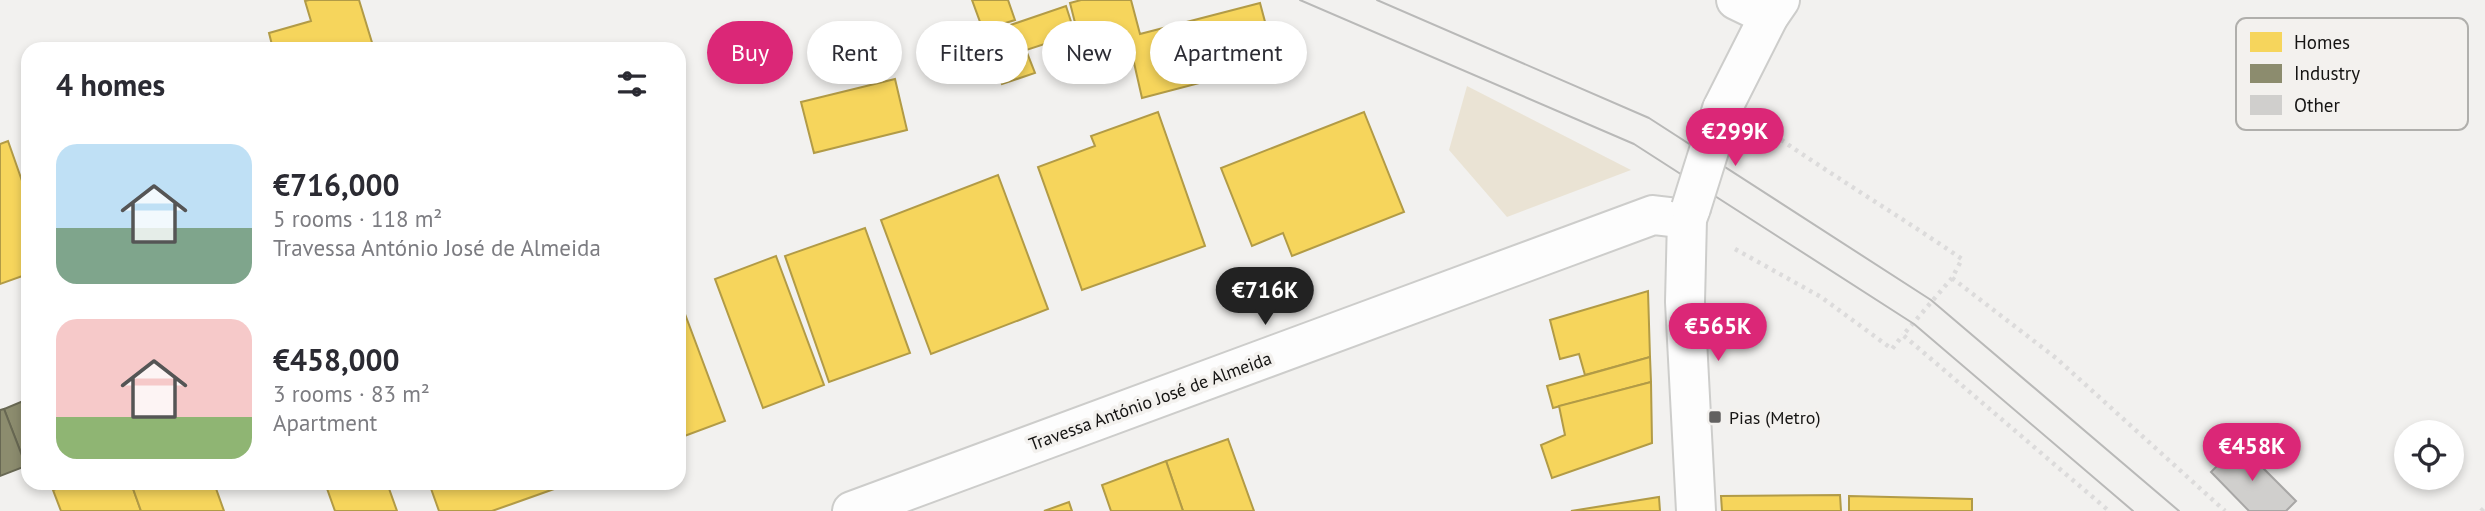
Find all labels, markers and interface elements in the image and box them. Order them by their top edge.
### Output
legend [2236,18,2468,130]
chip: Buy [707,21,793,84]
chip: Rent [807,21,902,84]
chip: Filters [916,21,1028,84]
chip: New [1042,21,1136,84]
chip: Apartment [1150,21,1307,84]
text: Homes [2294,30,2350,54]
text: Industry [2294,61,2360,85]
text: 4 homes [56,65,165,104]
icon: filters [613,65,651,103]
text: Other [2294,93,2340,117]
pin: €299K [1686,108,1784,168]
text: €299K [1702,116,1768,145]
text: €716,000 [273,165,400,204]
icon: home [112,172,196,256]
text: 5 rooms · 118 m² [273,204,442,233]
text: Travessa António José de Almeida [273,233,601,262]
pin: €716K [1216,268,1314,327]
text: €716K [1232,275,1298,304]
pin: €565K [1669,304,1767,363]
text: €565K [1685,311,1751,340]
text: €458,000 [273,340,400,379]
street label: Travessa António José de Almeida [1026,346,1274,456]
icon: home [112,347,196,431]
text: 3 rooms · 83 m² [273,379,430,408]
place label: Pias (Metro) [1729,406,1820,429]
text: Apartment [273,408,377,437]
marker: Pias (Metro) [1707,409,1723,425]
map controls [2394,420,2464,490]
button: locate [2394,420,2464,490]
pin: €458K [2203,424,2301,483]
text: €458K [2219,431,2285,460]

